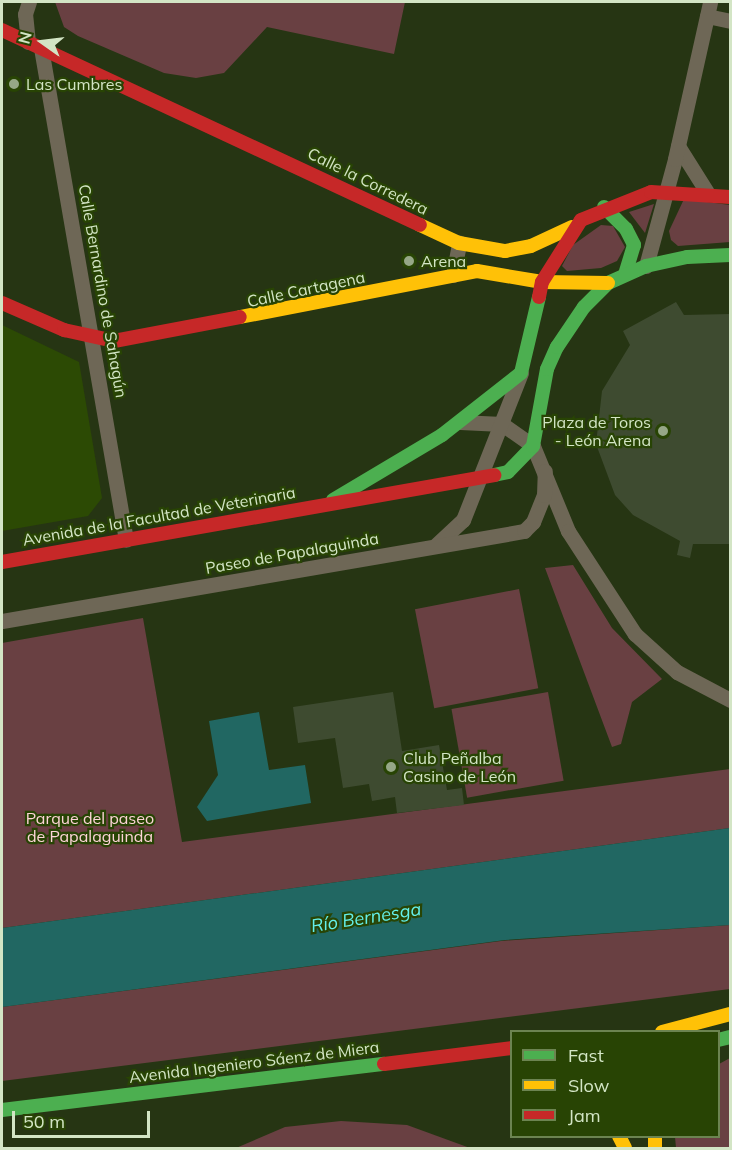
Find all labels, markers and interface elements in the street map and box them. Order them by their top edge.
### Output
north arrow [12,12,72,72]
text: N [13,29,36,46]
place label: Las Cumbres [26,74,122,94]
marker: Las Cumbres [7,77,21,91]
street label: Calle la Corredera [305,143,431,219]
street label: Calle Bernardino de Sahagún [75,183,131,399]
place label: Arena [421,251,466,271]
marker: Arena [402,254,416,268]
street label: Calle Cartagena [245,267,367,311]
place label: Plaza de Toros - León Arena [542,412,651,450]
marker: Plaza de Toros - León Arena [656,424,670,438]
street label: Avenida de la Facultad de Veterinaria [21,483,297,549]
street label: Paseo de Papalaguinda [204,528,380,578]
place label: Club Peñalba Casino de León [403,748,516,786]
marker: Club Peñalba Casino de León [384,760,398,774]
park label: Parque del paseo de Papalaguinda [26,808,154,846]
water label: Río Bernesga [309,899,423,937]
legend [510,1030,720,1138]
street label: Avenida Ingeniero Sáenz de Miera [128,1037,380,1087]
text: Fast [568,1044,604,1067]
text: Slow [568,1074,609,1097]
scale bar [15,1099,153,1137]
text: Jam [568,1104,601,1127]
text: 50 m [23,1110,65,1133]

